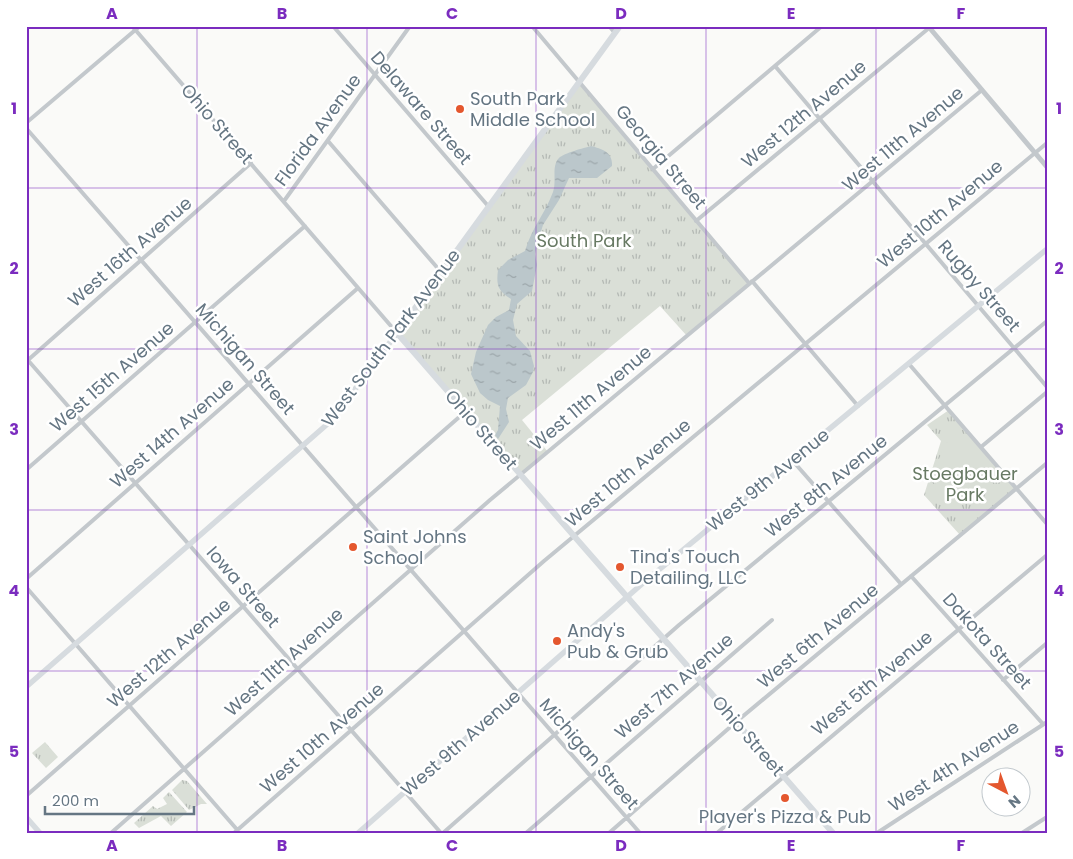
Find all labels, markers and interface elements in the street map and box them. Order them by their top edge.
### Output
text: A [106,2,118,25]
text: B [277,2,287,25]
text: C [446,2,458,25]
text: D [615,2,627,25]
text: E [787,2,795,25]
text: F [957,2,966,25]
street label: Delaware Street [365,46,478,170]
street label: West 12th Avenue [736,54,871,173]
street label: Florida Avenue [268,69,367,191]
street label: Ohio Street [175,78,259,169]
street label: West 11th Avenue [837,80,969,197]
place label: South Park Middle School [470,86,595,132]
text: 1 [11,97,17,120]
text: 1 [1056,97,1062,120]
street label: Georgia Street [610,99,713,214]
marker: South Park Middle School [454,103,466,115]
street label: West 10th Avenue [872,154,1008,274]
street label: West 16th Avenue [62,191,197,313]
park label: South Park [536,228,632,253]
street label: Rugby Street [932,234,1026,337]
street label: West South Park Avenue [315,244,466,432]
text: 2 [9,257,19,280]
text: 2 [1054,257,1064,280]
street label: Michigan Street [190,298,301,420]
street label: West 15th Avenue [44,316,179,438]
street label: West 11th Avenue [525,339,657,456]
street label: West 14th Avenue [104,372,239,494]
street label: Ohio Street [439,384,523,475]
street label: West 10th Avenue [560,413,696,533]
text: 3 [9,418,19,441]
text: 3 [1054,418,1064,441]
street label: West 9th Avenue [701,422,834,537]
street label: West 8th Avenue [759,428,892,543]
park label: Stoegbauer Park [912,461,1018,507]
place label: Saint Johns School [363,524,467,570]
street label: Iowa Street [201,541,286,633]
marker: Saint Johns School [347,541,359,553]
place label: Tina's Touch Detailing, LLC [630,544,747,590]
marker: Tina's Touch Detailing, LLC [614,561,626,573]
street label: West 6th Avenue [752,577,884,694]
text: 4 [9,579,20,602]
text: 4 [1054,579,1065,602]
street label: Dakota Street [937,587,1037,694]
street label: West 12th Avenue [102,592,236,713]
street label: West 11th Avenue [219,602,348,722]
place label: Andy's Pub & Grub [567,618,668,664]
street label: West 5th Avenue [806,624,938,741]
street label: West 7th Avenue [609,627,738,744]
marker: Andy's Pub & Grub [551,635,563,647]
street label: West 10th Avenue [254,677,389,799]
street label: West 9th Avenue [395,684,526,802]
street label: Ohio Street [706,690,790,781]
street label: Michigan Street [534,693,645,815]
street label: West 4th Avenue [883,714,1024,817]
text: 5 [9,740,19,763]
text: 5 [1054,740,1064,763]
north arrow [980,766,1030,816]
scale bar [45,784,194,816]
text: 200 m [52,790,99,811]
text: N [1004,791,1025,813]
marker: Player's Pizza & Pub [779,792,791,804]
place label: Player's Pizza & Pub [699,804,871,829]
text: A [106,834,118,857]
text: B [277,834,287,857]
text: C [446,834,458,857]
text: D [615,834,627,857]
text: E [787,834,795,857]
text: F [957,834,966,857]

